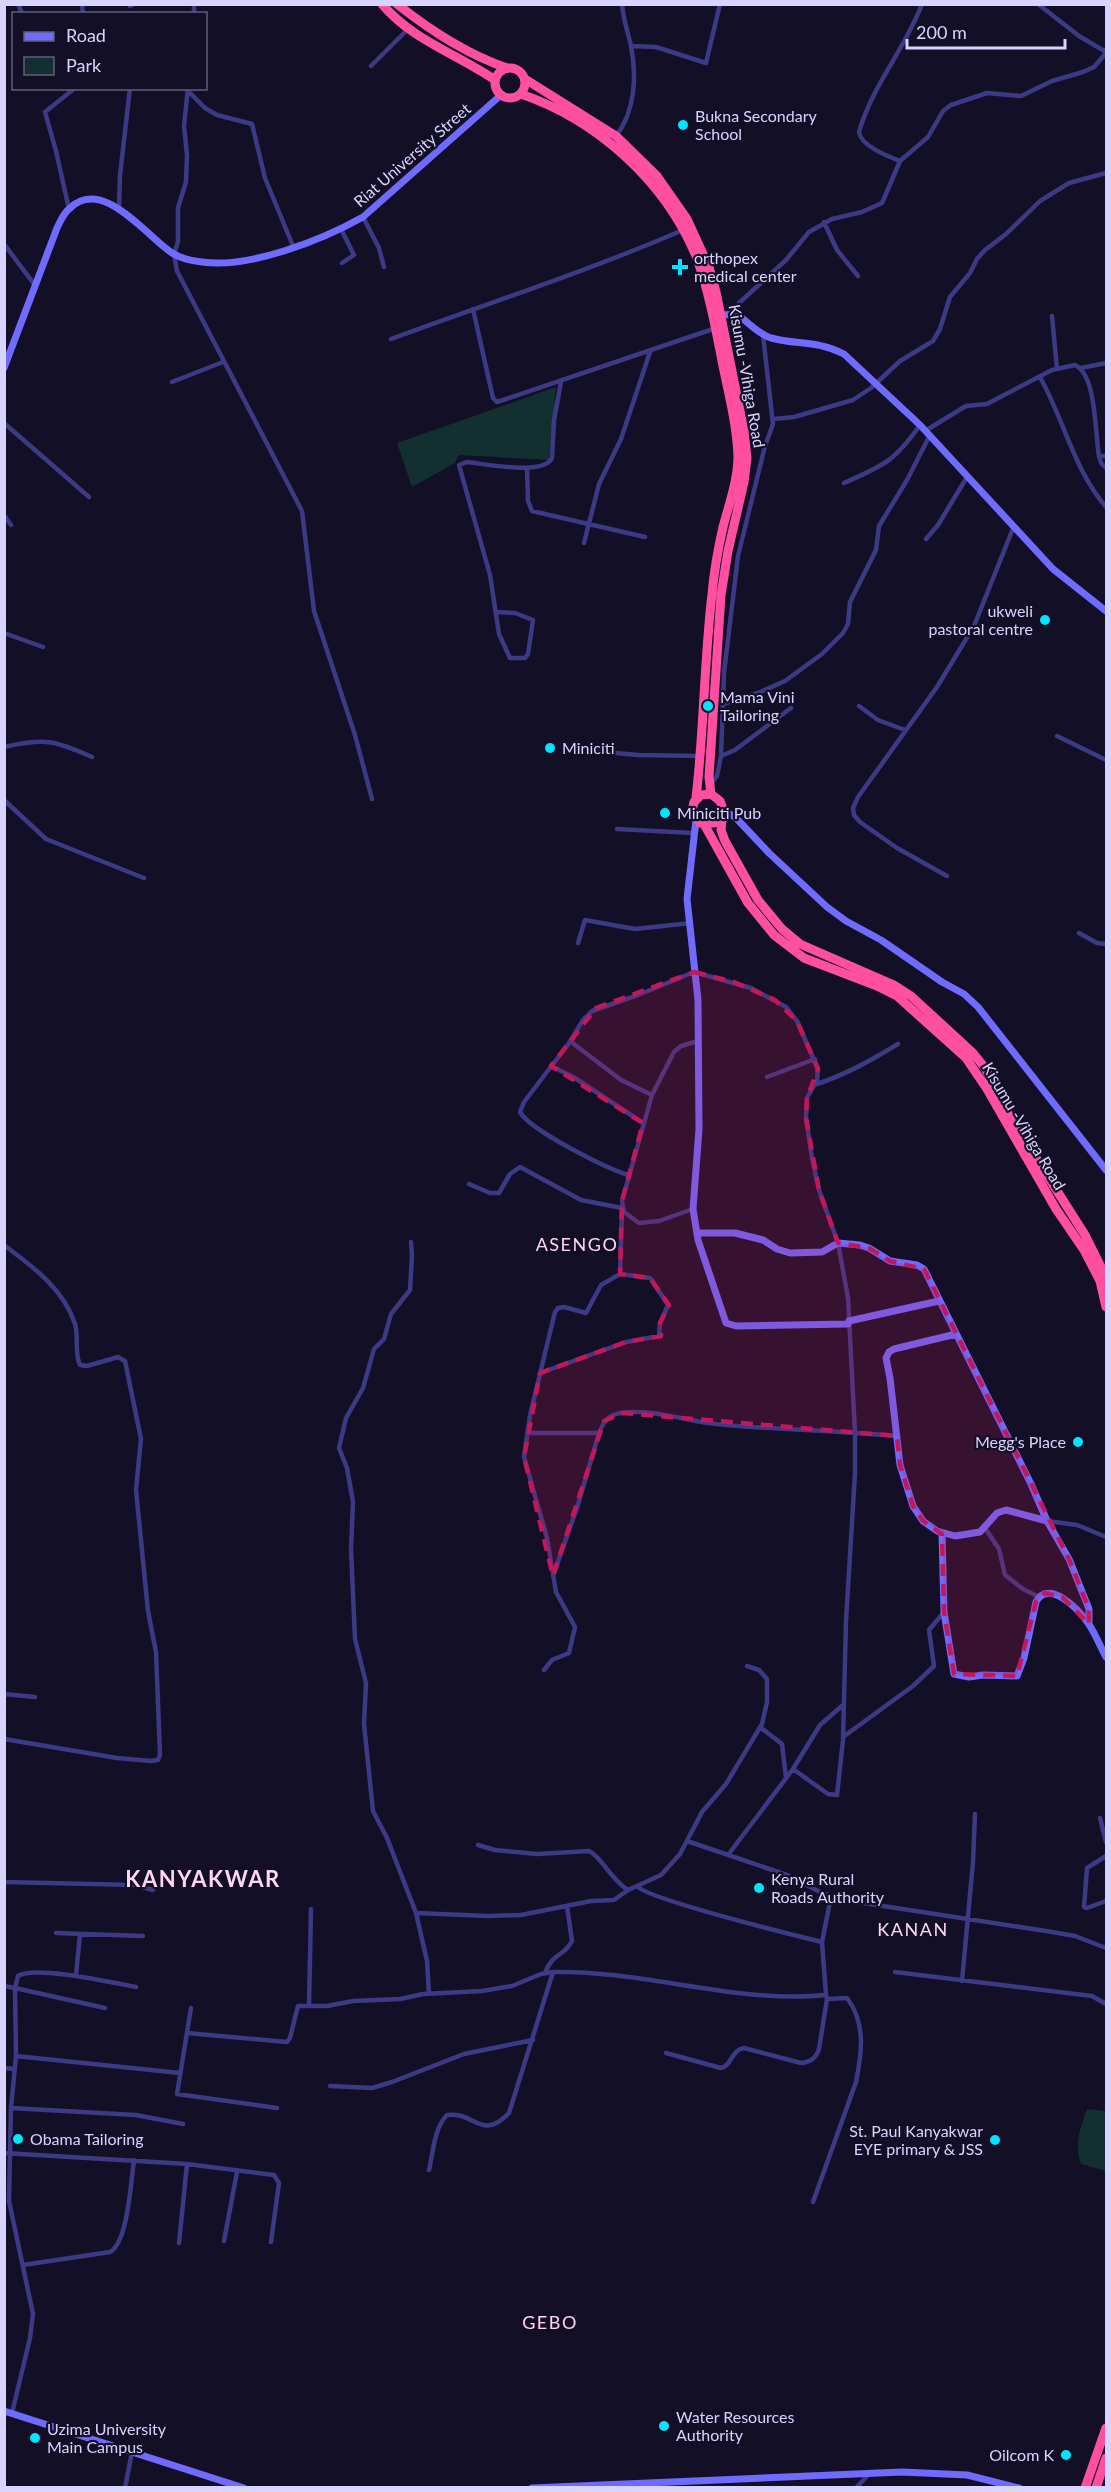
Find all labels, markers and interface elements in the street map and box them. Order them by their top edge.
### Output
legend [12,12,207,90]
scale bar [907,12,1064,50]
text: 200 m [916,21,967,43]
text: Road [66,24,106,46]
text: Park [66,54,102,76]
street label: Riat University Street [349,99,474,211]
place label: Bukna Secondary School [695,106,818,143]
marker: Bukna Secondary School [676,118,690,132]
place label: orthopex medical center [694,248,797,285]
marker: orthopex medical center [671,258,689,276]
street label: Kisumu -Vihiga Road [726,303,769,449]
place label: ukweli pastoral centre [928,601,1033,638]
marker: ukweli pastoral centre [1038,613,1052,627]
place label: Mama Vini Tailoring [720,687,795,724]
marker: Mama Vini Tailoring [701,699,715,713]
place label: Miniciti [562,738,615,757]
marker: Miniciti [543,741,557,755]
place label: Miniciti Pub [677,803,761,822]
marker: Miniciti Pub [658,806,672,820]
street label: Kisumu -Vihiga Road [979,1059,1070,1193]
district label: ASENGO [536,1233,618,1255]
place label: Megg's Place [975,1432,1066,1451]
marker: Megg's Place [1071,1435,1085,1449]
district label: KANYAKWAR [125,1865,281,1892]
place label: Kenya Rural Roads Authority [771,1869,885,1906]
marker: Kenya Rural Roads Authority [752,1881,766,1895]
district label: KANAN [877,1918,949,1940]
place label: St. Paul Kanyakwar EYE primary & JSS [849,2121,983,2158]
place label: Obama Tailoring [30,2129,143,2148]
marker: Obama Tailoring [11,2132,25,2146]
marker: St. Paul Kanyakwar EYE primary & JSS [988,2133,1002,2147]
district label: GEBO [522,2311,578,2333]
place label: Water Resources Authority [676,2407,795,2444]
place label: Uzima University Main Campus [47,2419,167,2456]
marker: Water Resources Authority [657,2419,671,2433]
marker: Uzima University Main Campus [28,2431,42,2445]
place label: Oilcom K [989,2445,1054,2464]
marker: Oilcom K [1059,2448,1073,2462]

